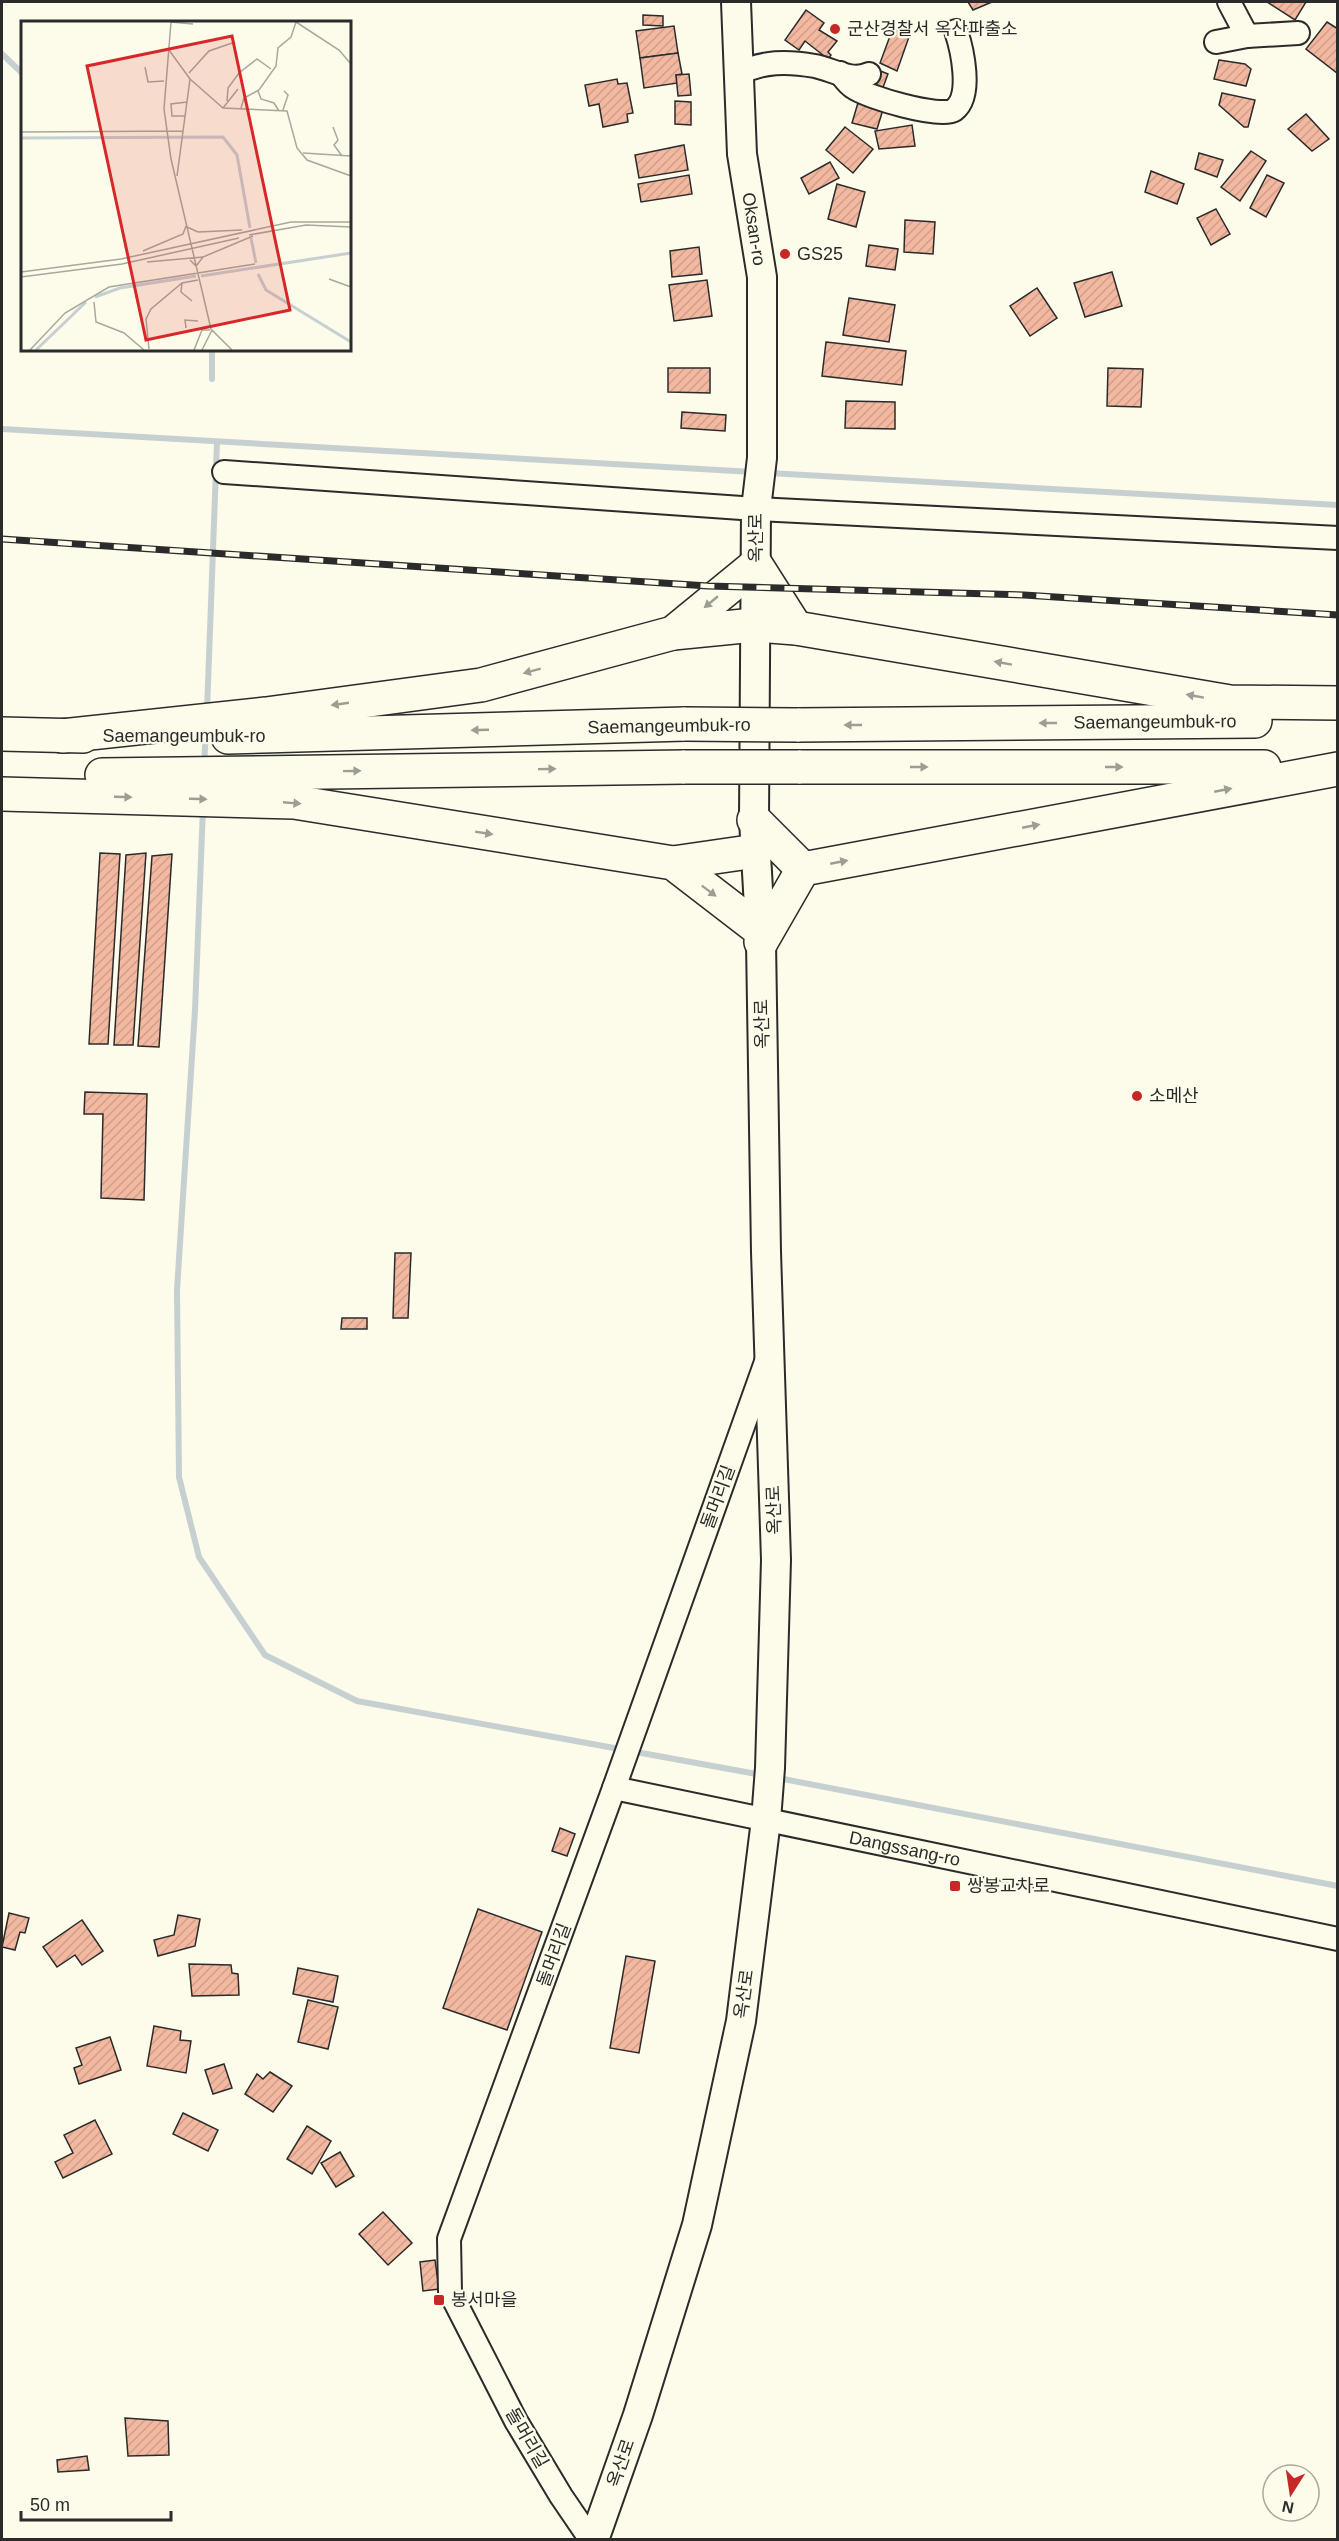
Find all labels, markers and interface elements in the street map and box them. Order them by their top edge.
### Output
place label: 군산경찰서 옥산파출소 [847,19,1018,39]
inset map [21,21,351,351]
marker: 군산경찰서 옥산파출소 [828,22,842,36]
street label: Oksan-ro [738,191,770,267]
place label: GS25 [797,244,843,264]
marker: GS25 [778,247,792,261]
street label: 옥산로 [746,513,766,563]
one-way arrow [704,595,719,608]
one-way arrow [994,659,1013,668]
one-way arrow [523,667,541,677]
one-way arrow [1186,691,1205,700]
one-way arrow [331,699,350,708]
street label: Saemangeumbuk-ro [1073,711,1237,733]
street label: Saemangeumbuk-ro [587,715,751,737]
one-way arrow [1039,718,1058,728]
one-way arrow [844,720,863,730]
one-way arrow [470,725,489,735]
street label: Saemangeumbuk-ro [102,726,266,746]
one-way arrow [910,762,929,772]
one-way arrow [1105,762,1124,772]
one-way arrow [537,764,556,773]
one-way arrow [342,767,361,776]
one-way arrow [1213,785,1232,794]
one-way arrow [113,792,132,802]
one-way arrow [188,795,207,804]
one-way arrow [282,798,301,807]
one-way arrow [1022,821,1041,830]
one-way arrow [475,829,494,838]
one-way arrow [830,857,849,866]
one-way arrow [702,885,717,897]
street label: 옥산로 [752,999,772,1049]
place label: 소메산 [1149,1086,1199,1106]
marker: 소메산 [1130,1089,1144,1103]
street label: 돌머리길 [697,1462,739,1532]
street label: 옥산로 [763,1485,785,1535]
street label: Dangssang-ro [847,1827,962,1870]
place label: 쌍봉교차로 [967,1876,1050,1896]
marker: 쌍봉교차로 [948,1879,962,1893]
street label: 돌머리길 [533,1920,575,1990]
street label: 옥산로 [731,1968,757,2020]
place label: 봉서마을 [451,2290,517,2310]
marker: 봉서마을 [432,2293,446,2307]
street label: 돌머리길 [502,2404,552,2472]
street label: 옥산로 [603,2436,639,2490]
north arrow [1261,2463,1321,2523]
scale bar [21,2484,171,2522]
text: 50 m [30,2495,70,2515]
text: N [1281,2498,1295,2517]

